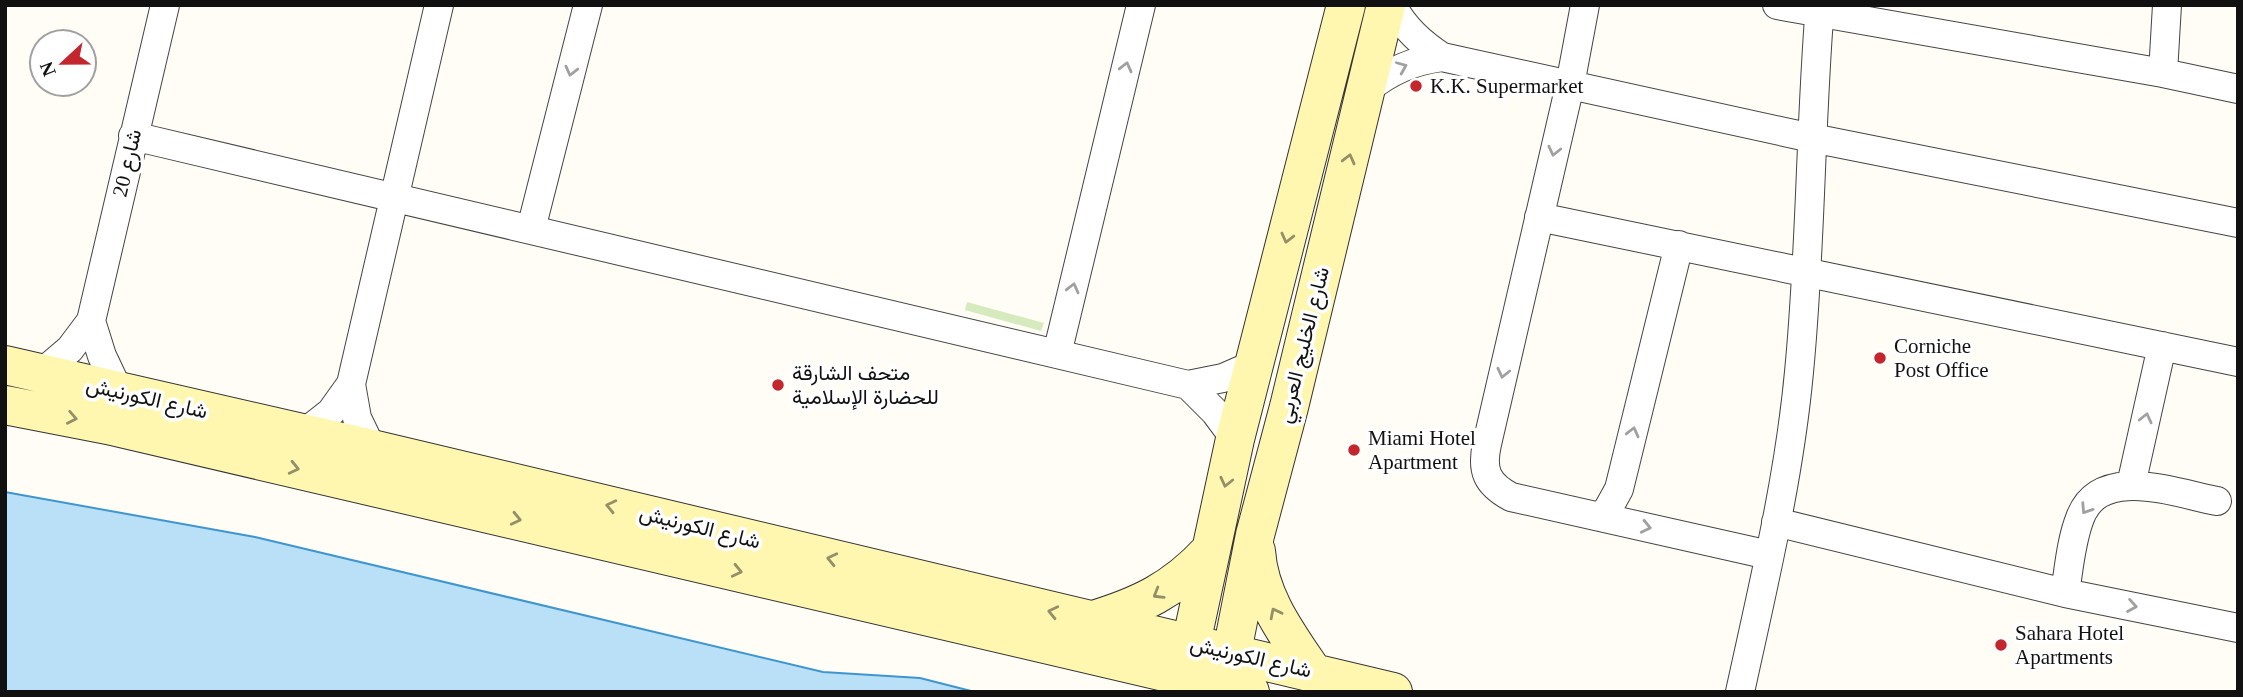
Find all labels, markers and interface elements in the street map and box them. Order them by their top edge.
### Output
north arrow [28,28,98,98]
text: N [35,59,60,79]
one-way arrow [1118,61,1133,73]
one-way arrow [1395,62,1407,76]
one-way arrow [565,65,579,77]
place label: K.K. Supermarket [1430,74,1584,98]
marker: K.K. Supermarket [1408,78,1424,94]
street label: شارع 20 [108,127,148,200]
one-way arrow [1548,145,1562,157]
one-way arrow [1340,154,1355,166]
one-way arrow [1281,232,1295,244]
street label: شارع الخليج العربي [1272,264,1339,427]
one-way arrow [1065,282,1079,294]
place label: Corniche Post Office [1894,334,1989,382]
marker: Corniche Post Office [1872,350,1888,366]
place label: متحف الشارقة للحضارة الإسلامية [792,361,939,411]
one-way arrow [1497,367,1511,379]
street label: شارع الكورنيش [84,372,210,426]
marker: متحف الشارقة للحضارة الإسلامية [770,377,786,393]
one-way arrow [66,409,78,424]
one-way arrow [2137,412,2152,424]
place label: Miami Hotel Apartment [1368,426,1476,474]
one-way arrow [1625,426,1639,438]
marker: Miami Hotel Apartment [1346,442,1362,458]
one-way arrow [288,460,300,474]
one-way arrow [1219,476,1234,488]
one-way arrow [605,500,617,514]
street label: شارع الكورنيش [637,500,763,556]
one-way arrow [2081,501,2094,514]
one-way arrow [510,511,522,526]
one-way arrow [1640,519,1652,534]
one-way arrow [826,553,838,567]
one-way arrow [731,563,743,577]
one-way arrow [1152,586,1165,599]
one-way arrow [2126,597,2138,612]
one-way arrow [1047,606,1059,620]
one-way arrow [1270,608,1284,620]
place label: Sahara Hotel Apartments [2015,621,2124,669]
street label: شارع الكورنيش [1188,631,1314,685]
marker: Sahara Hotel Apartments [1993,637,2009,653]

